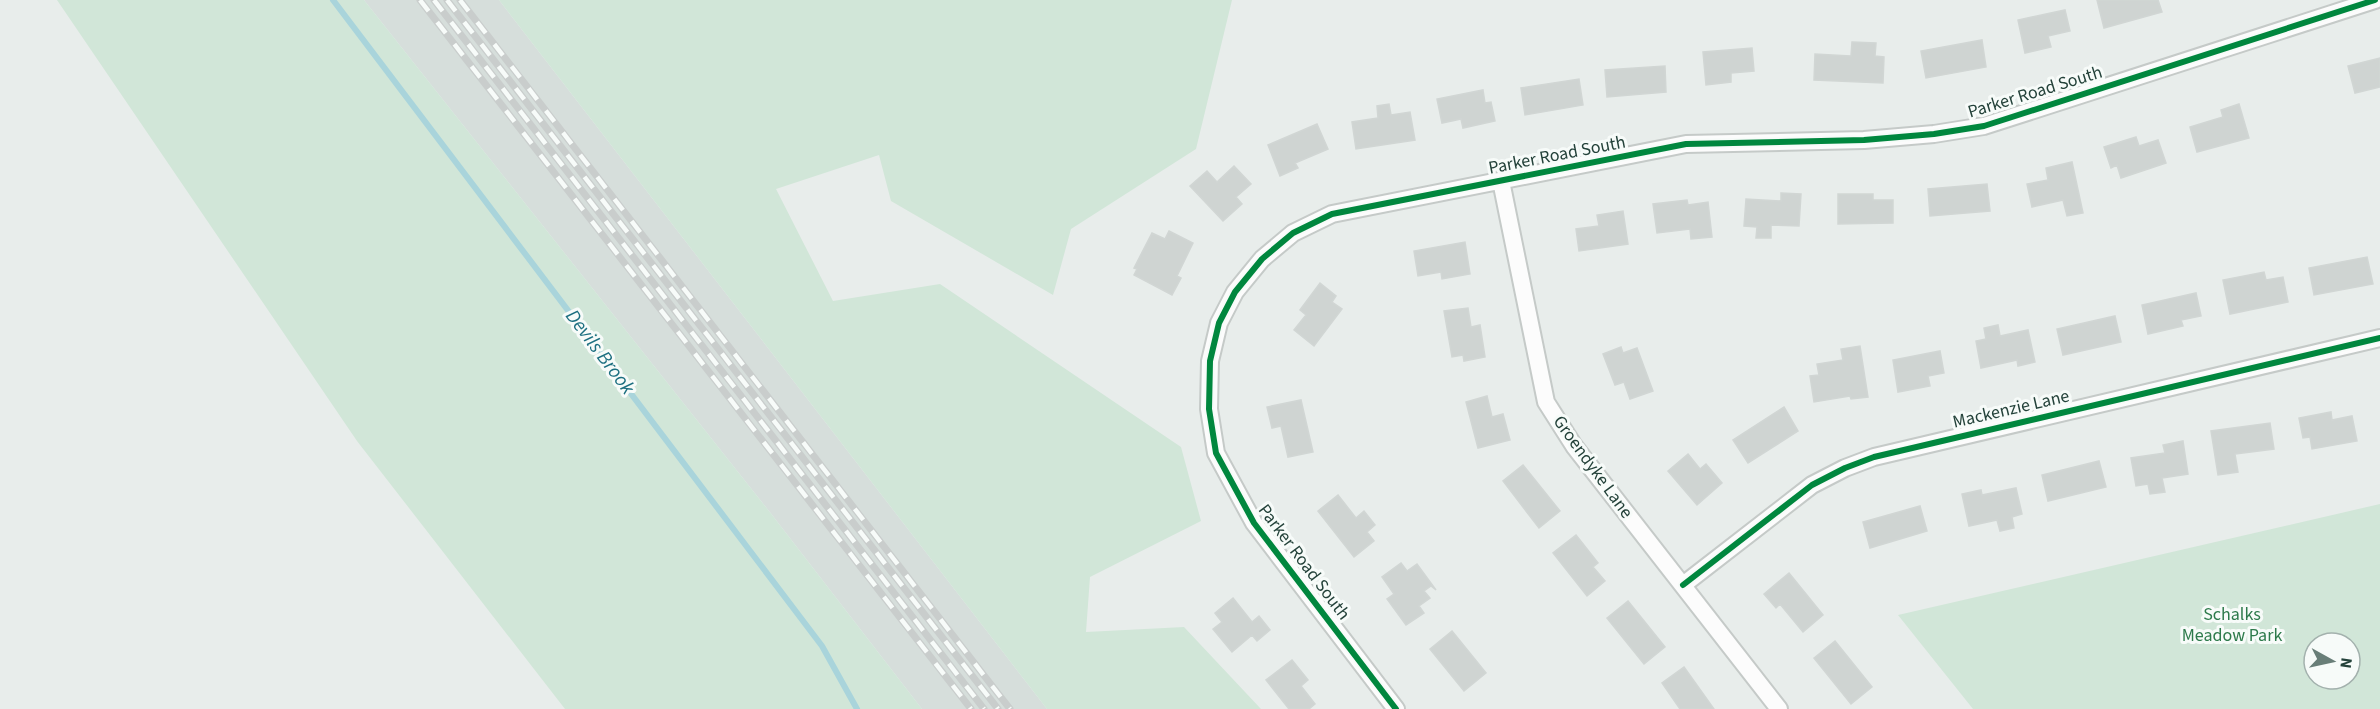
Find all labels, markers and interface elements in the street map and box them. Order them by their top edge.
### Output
street label: Parker Road South [1965,60,2105,124]
street label: Parker Road South [1486,129,1628,181]
water label: Devils Brook [559,304,642,401]
street label: Mackenzie Lane [1950,383,2072,435]
street label: Groendyke Lane [1547,410,1639,524]
street label: Parker Road South [1252,499,1356,625]
park label: Schalks Meadow Park [2182,602,2282,648]
north arrow [2302,631,2362,691]
text: N [2334,656,2357,670]

